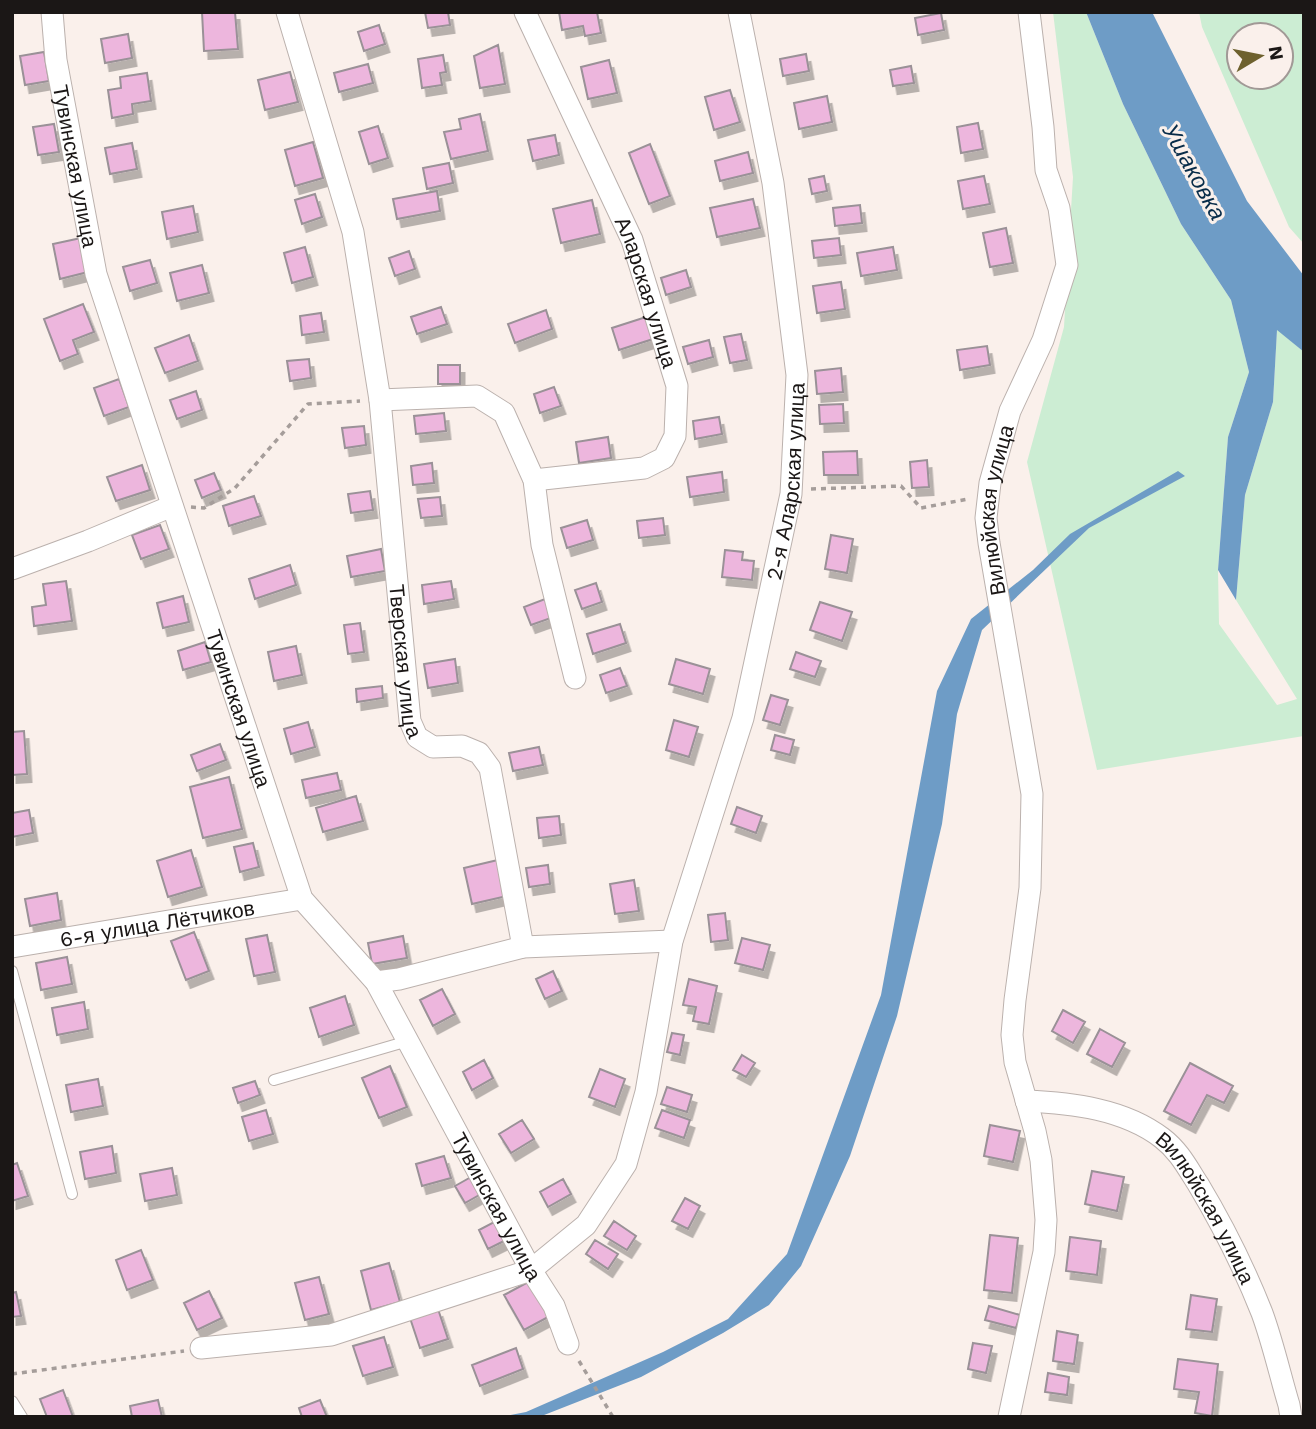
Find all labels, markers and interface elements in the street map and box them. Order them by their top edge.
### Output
north arrow [1225,21,1295,91]
text: N [1264,44,1289,62]
street label: Тувинская улица [48,83,103,250]
water label: Ушаковка [1156,118,1231,225]
street label: Аларская улица [610,212,683,371]
street label: 2-я Аларская улица [760,382,809,582]
street label: Вилюйская улица [973,421,1018,598]
street label: Тверская улица [385,583,428,742]
street label: Тувинская улица [201,626,277,791]
street label: 6-я улица Лётчиков [58,895,256,951]
street label: Вилюйская улица [1151,1126,1261,1288]
street label: Тувинская улица [447,1128,547,1286]

